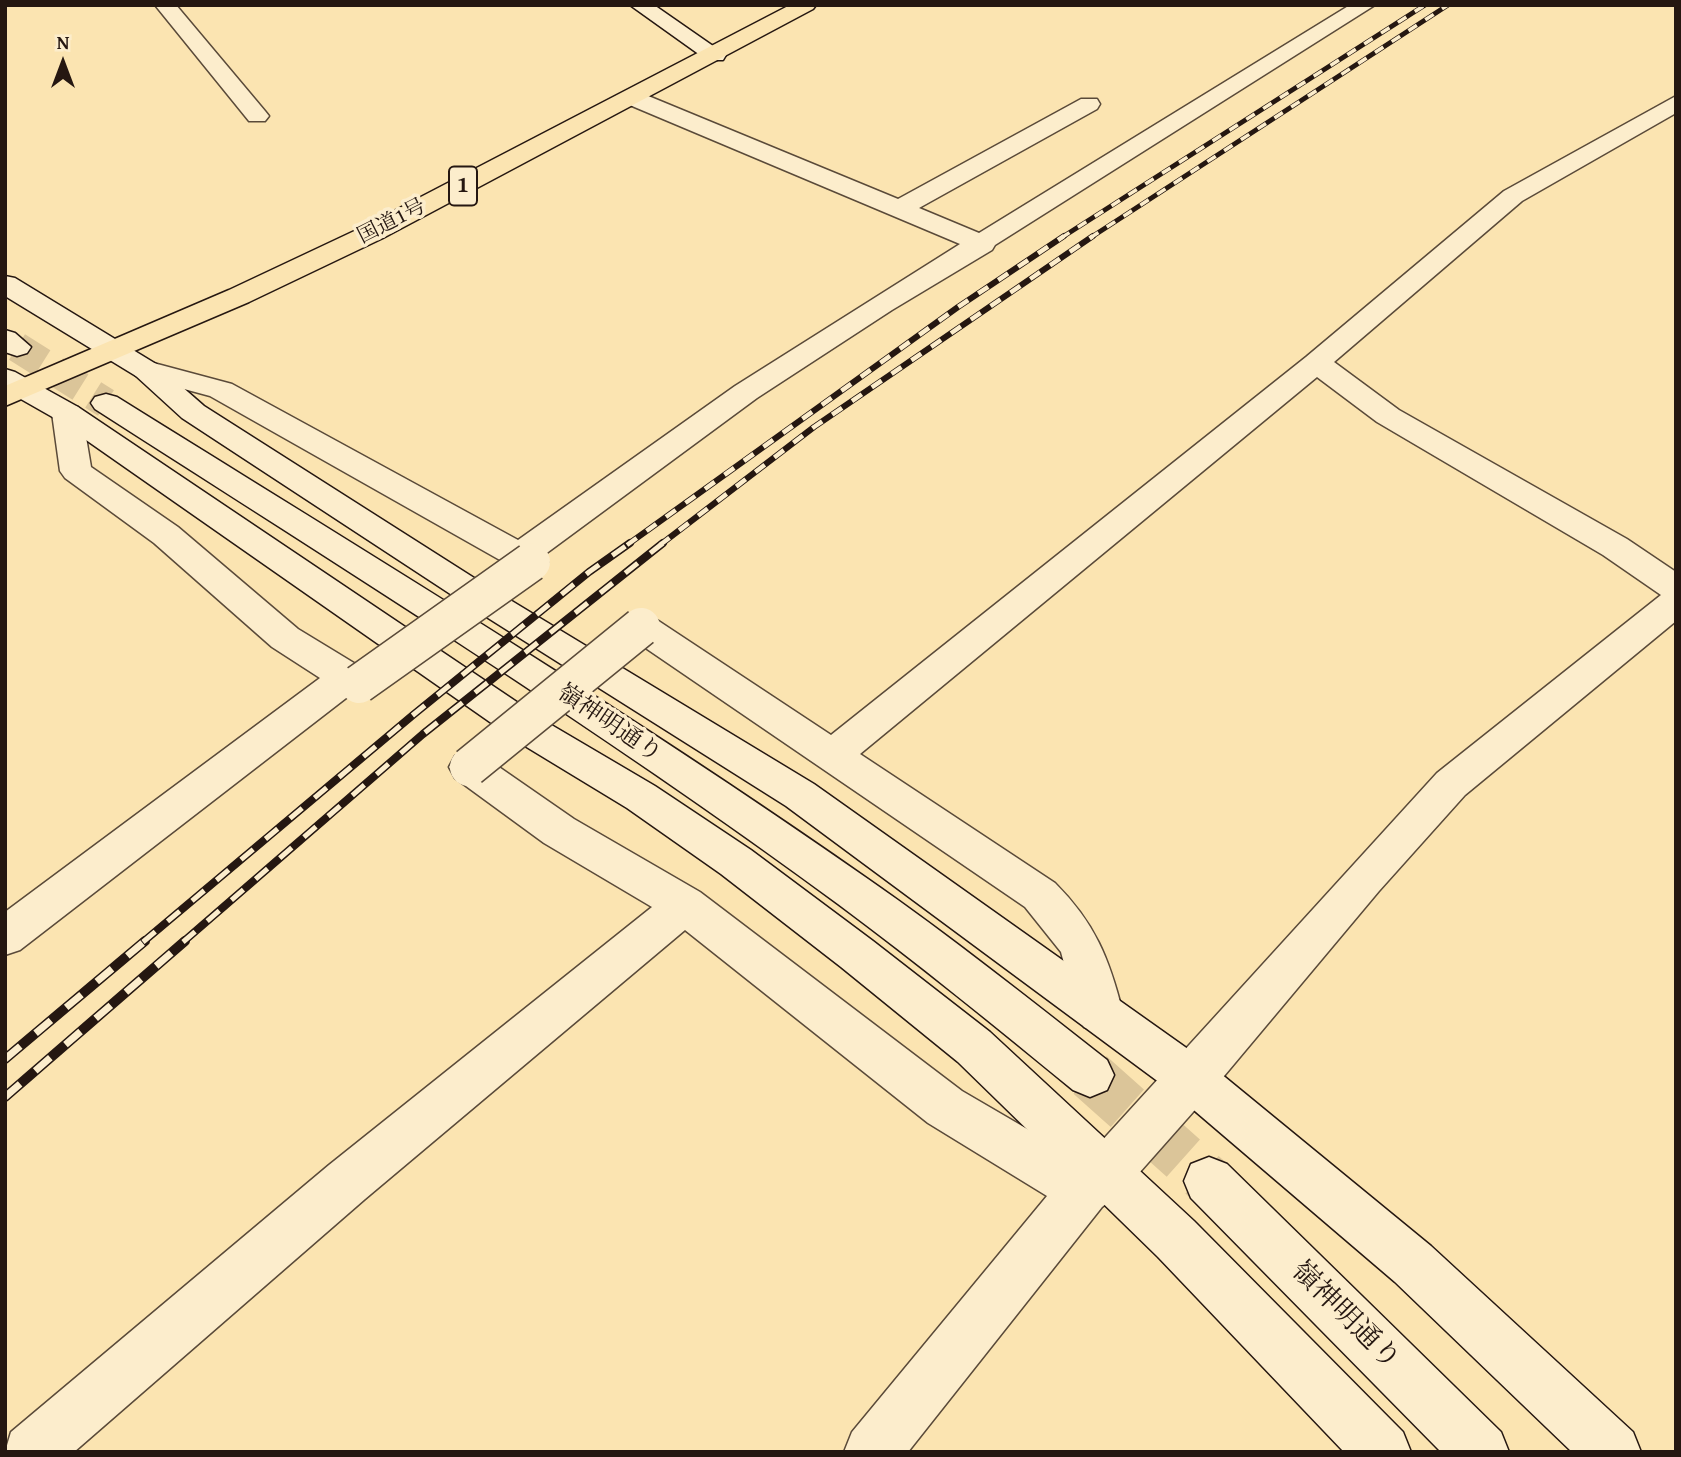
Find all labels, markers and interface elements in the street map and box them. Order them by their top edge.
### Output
north arrow [28,28,98,98]
text: N [57,28,69,56]
road number: 1 [449,167,477,206]
street label: 国道1号 [354,194,430,250]
street label: 嶺神明通り [551,679,667,769]
street label: 嶺神明通り [1284,1255,1406,1377]

